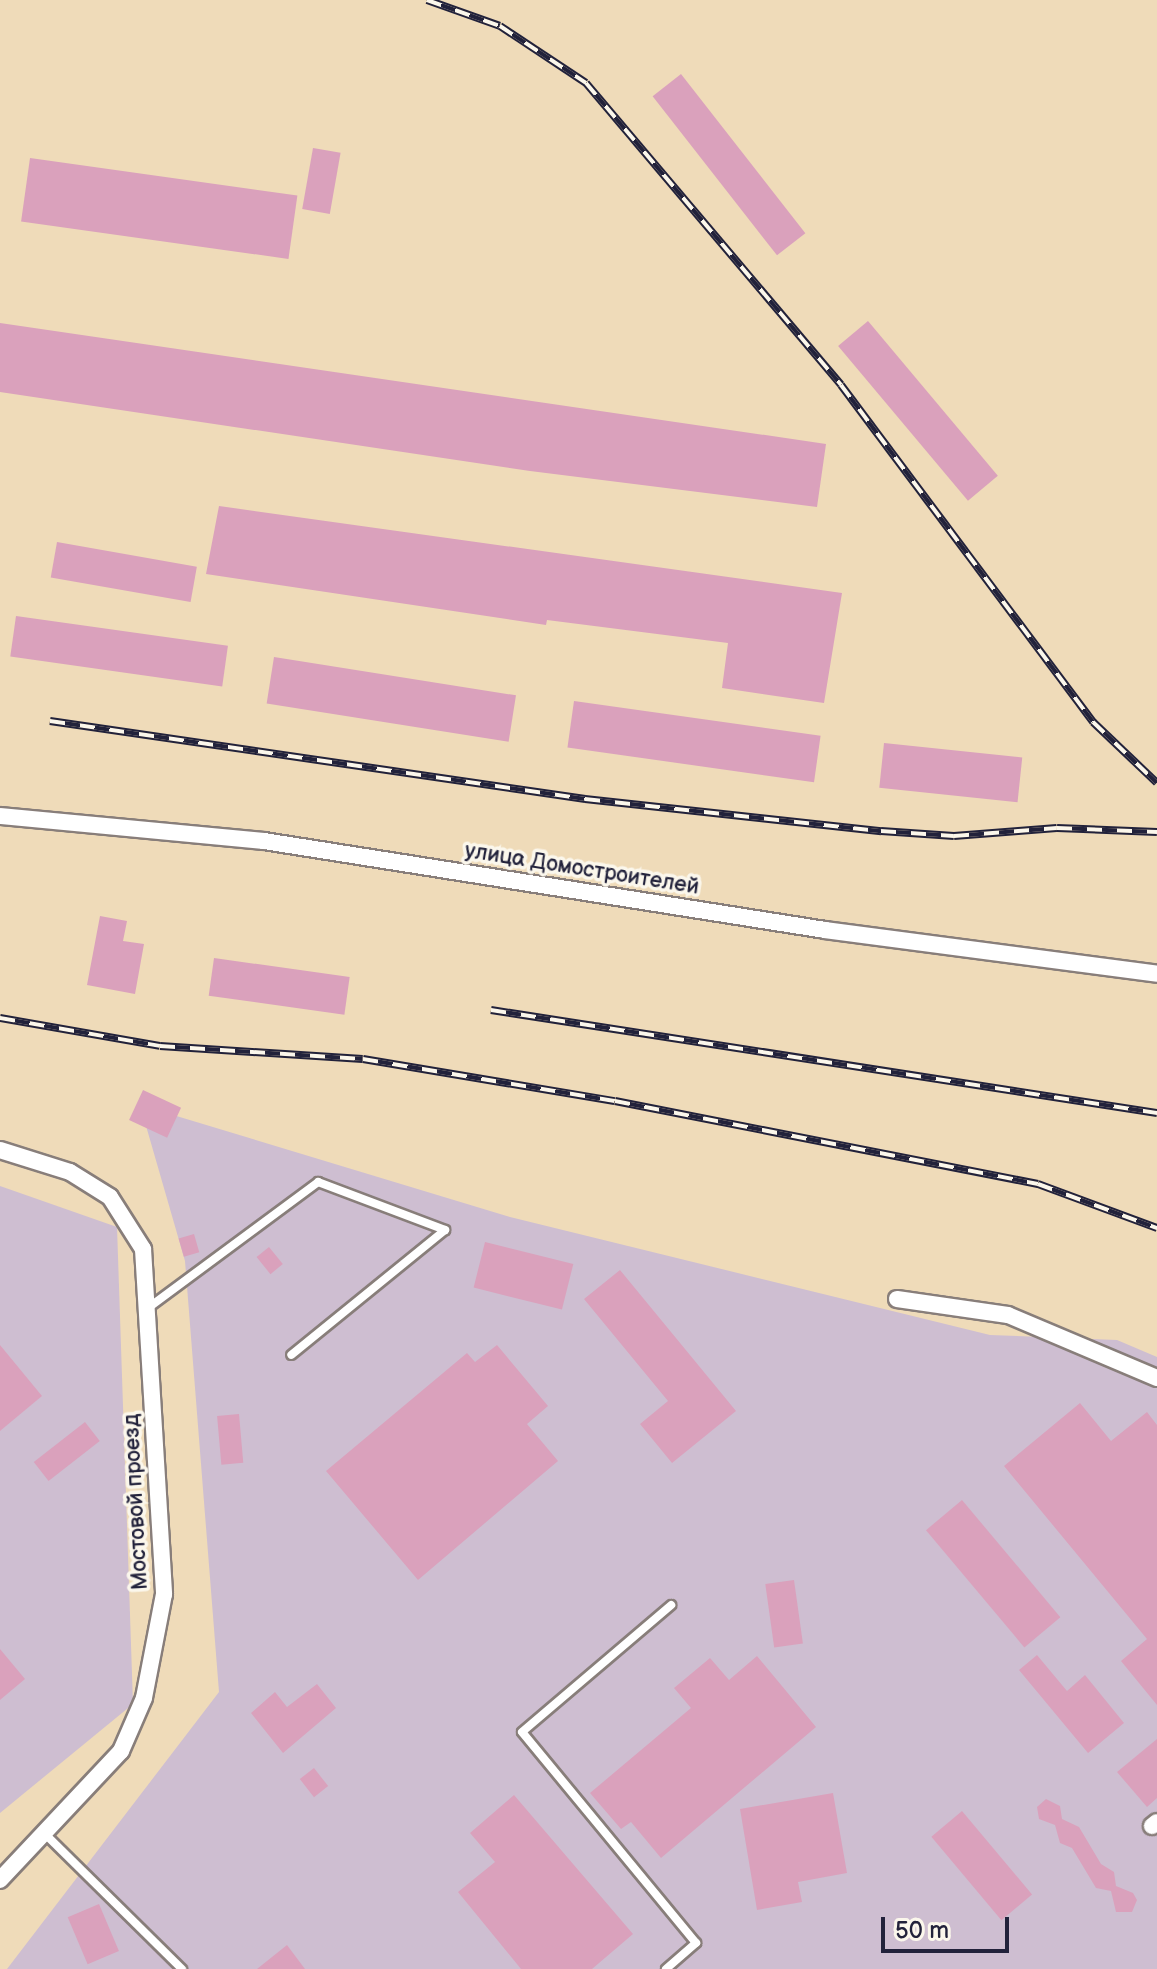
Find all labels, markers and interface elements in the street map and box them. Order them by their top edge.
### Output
street label: улица Домостроителей [463,837,701,901]
street label: Мостовой проезд [118,1413,154,1591]
scale bar [885,1901,1013,1951]
text: 50 m [895,1916,949,1945]

